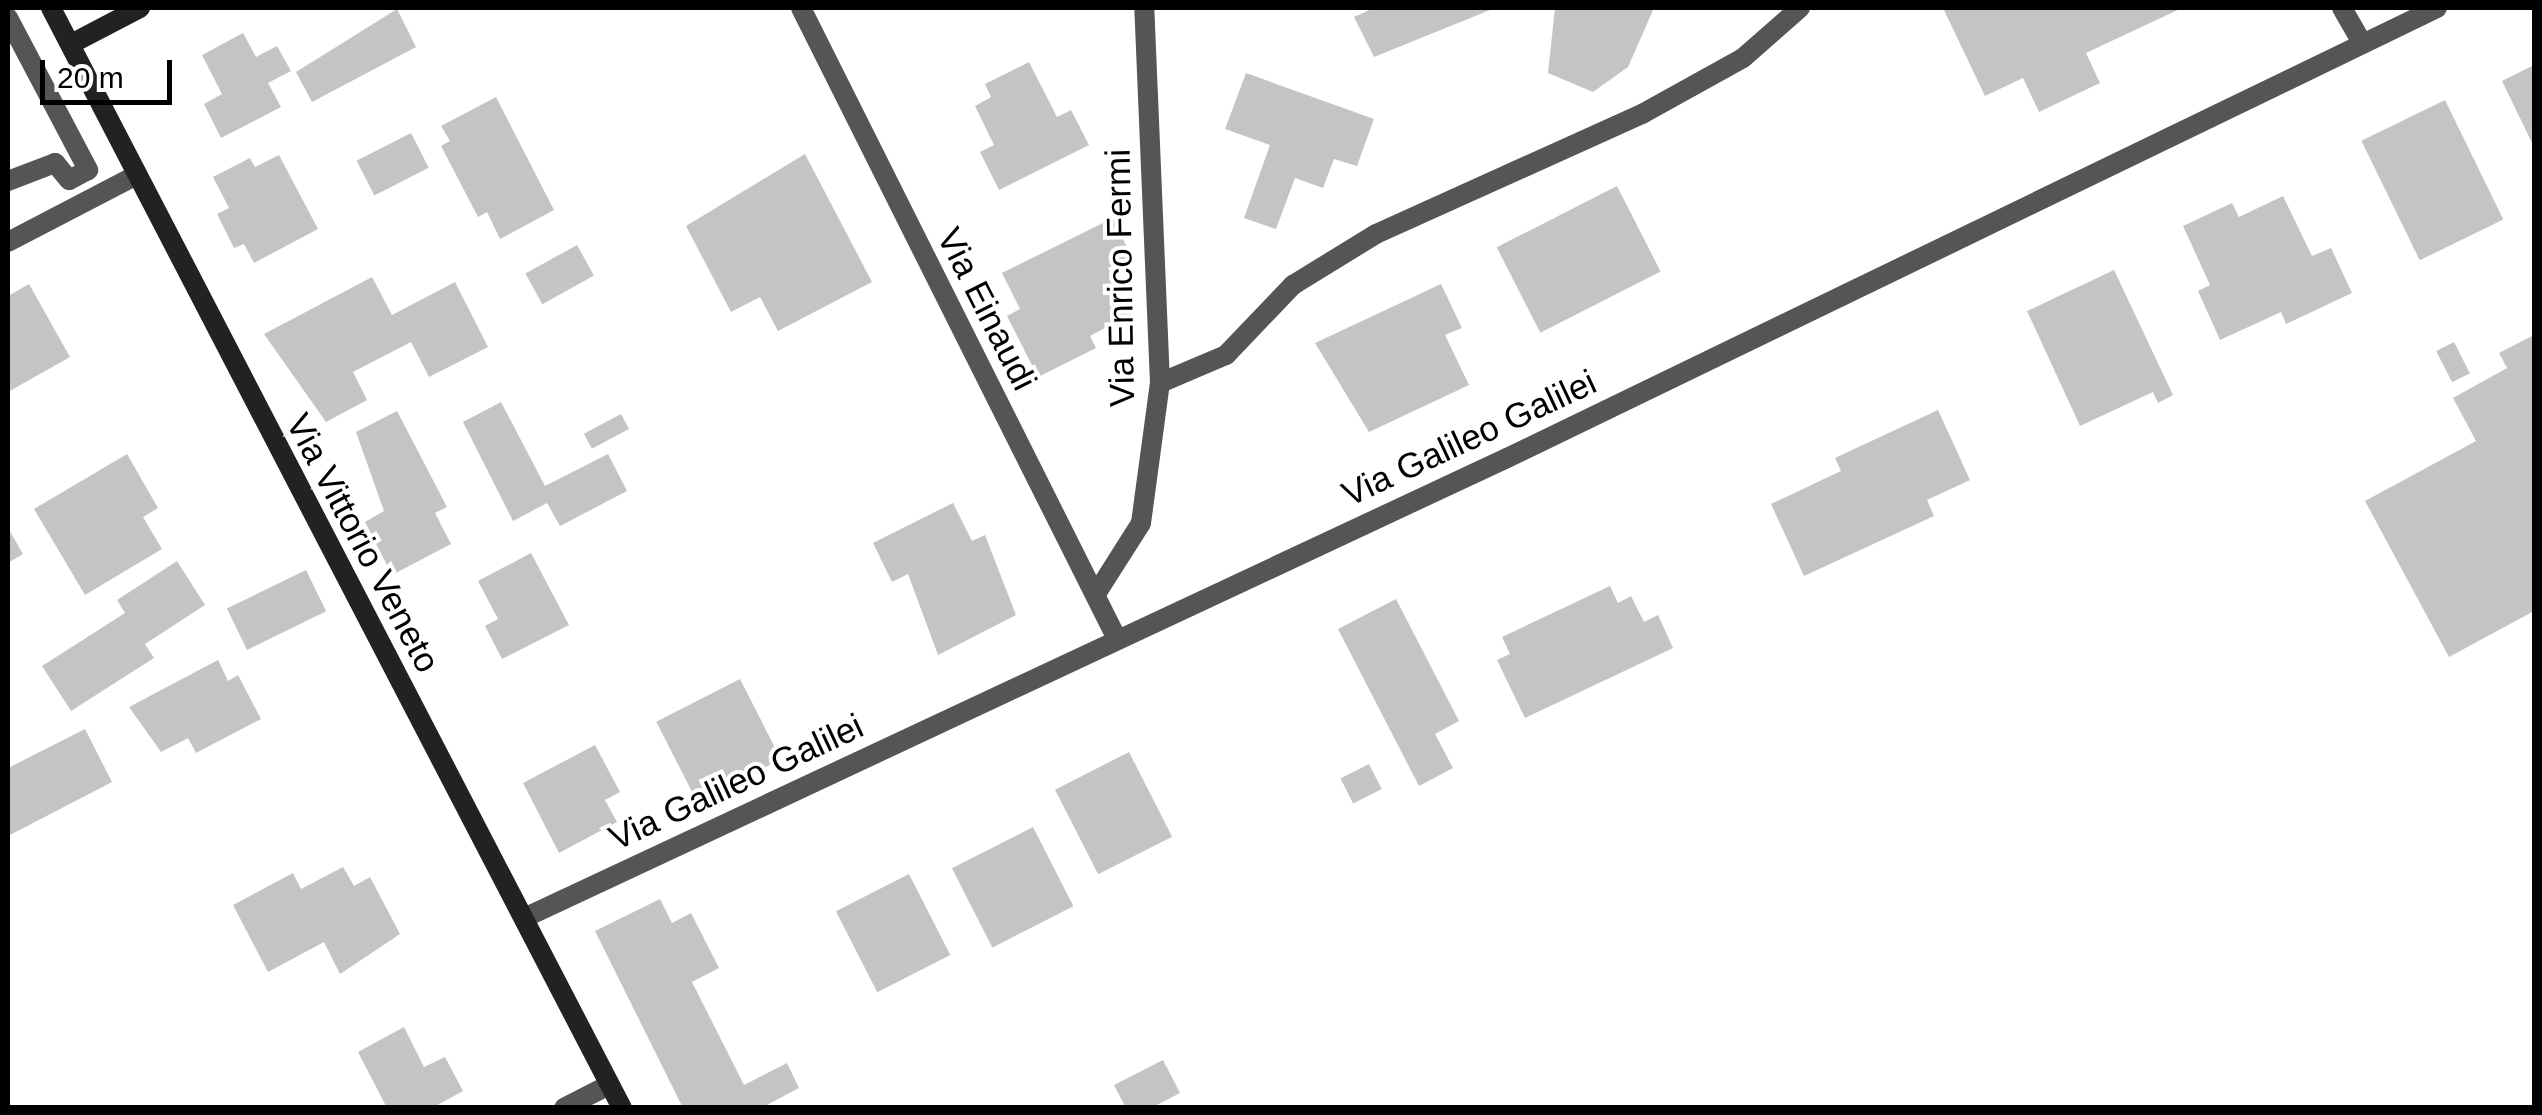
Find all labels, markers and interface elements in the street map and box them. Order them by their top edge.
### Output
scale bar [45,40,178,102]
text: 20 m [57,61,124,94]
street label: Via Enrico Fermi [1097,149,1143,407]
street label: Via Einaudi [928,221,1046,397]
street label: Via Galileo Galilei [1335,361,1603,515]
street label: Via Vittorio Veneto [277,407,449,679]
street label: Via Galileo Galilei [602,705,870,859]

